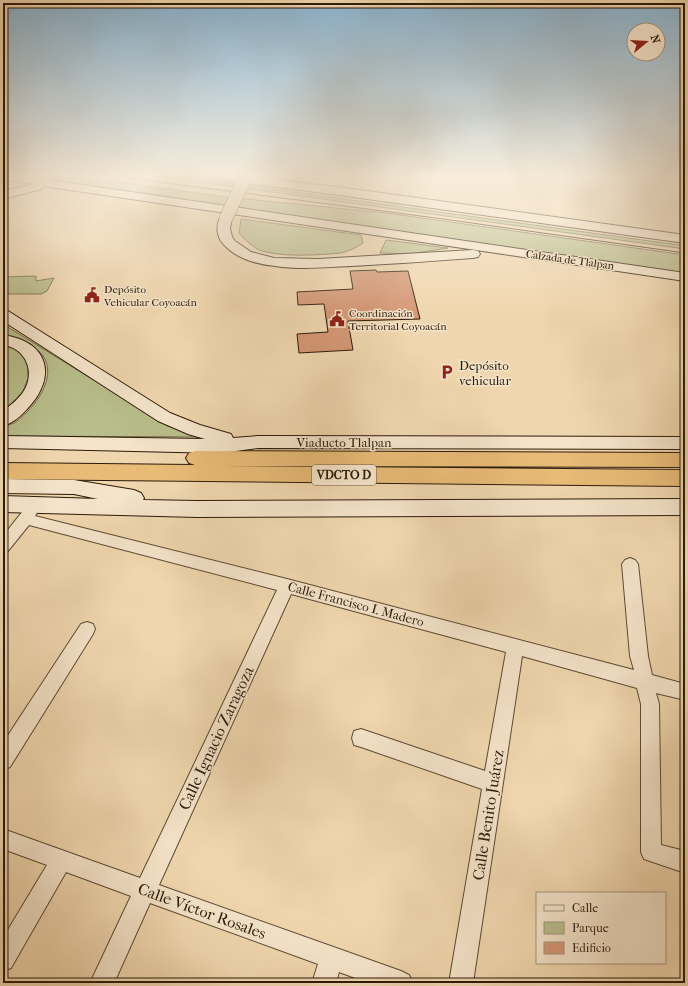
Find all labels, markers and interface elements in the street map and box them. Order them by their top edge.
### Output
north arrow [626,22,666,62]
text: N [648,33,663,46]
street label: Calzada de Tlalpan [525,247,616,273]
place label: Depósito Vehicular Coyoacán [103,283,197,309]
public building icon: Depósito Vehicular Coyoacán [83,286,101,304]
place label: Coordinación Territorial Coyoacán [349,307,447,333]
public building icon: Coordinación Territorial Coyoacán [328,310,346,328]
place label: Depósito vehicular [459,358,511,388]
parking icon: Depósito vehicular [438,363,456,381]
street label: Viaducto Tlalpan [295,435,392,450]
road number: VDCTO D [312,465,376,485]
street label: Calle Francisco I. Madero [286,579,426,630]
street label: Calle Ignacio Zaragoza [174,663,258,813]
street label: Calle Benito Juárez [468,748,508,882]
street label: Calle Víctor Rosales [135,879,269,943]
legend [536,892,666,964]
text: Calle [572,901,598,915]
text: Parque [572,921,609,935]
text: Edificio [572,941,611,955]

